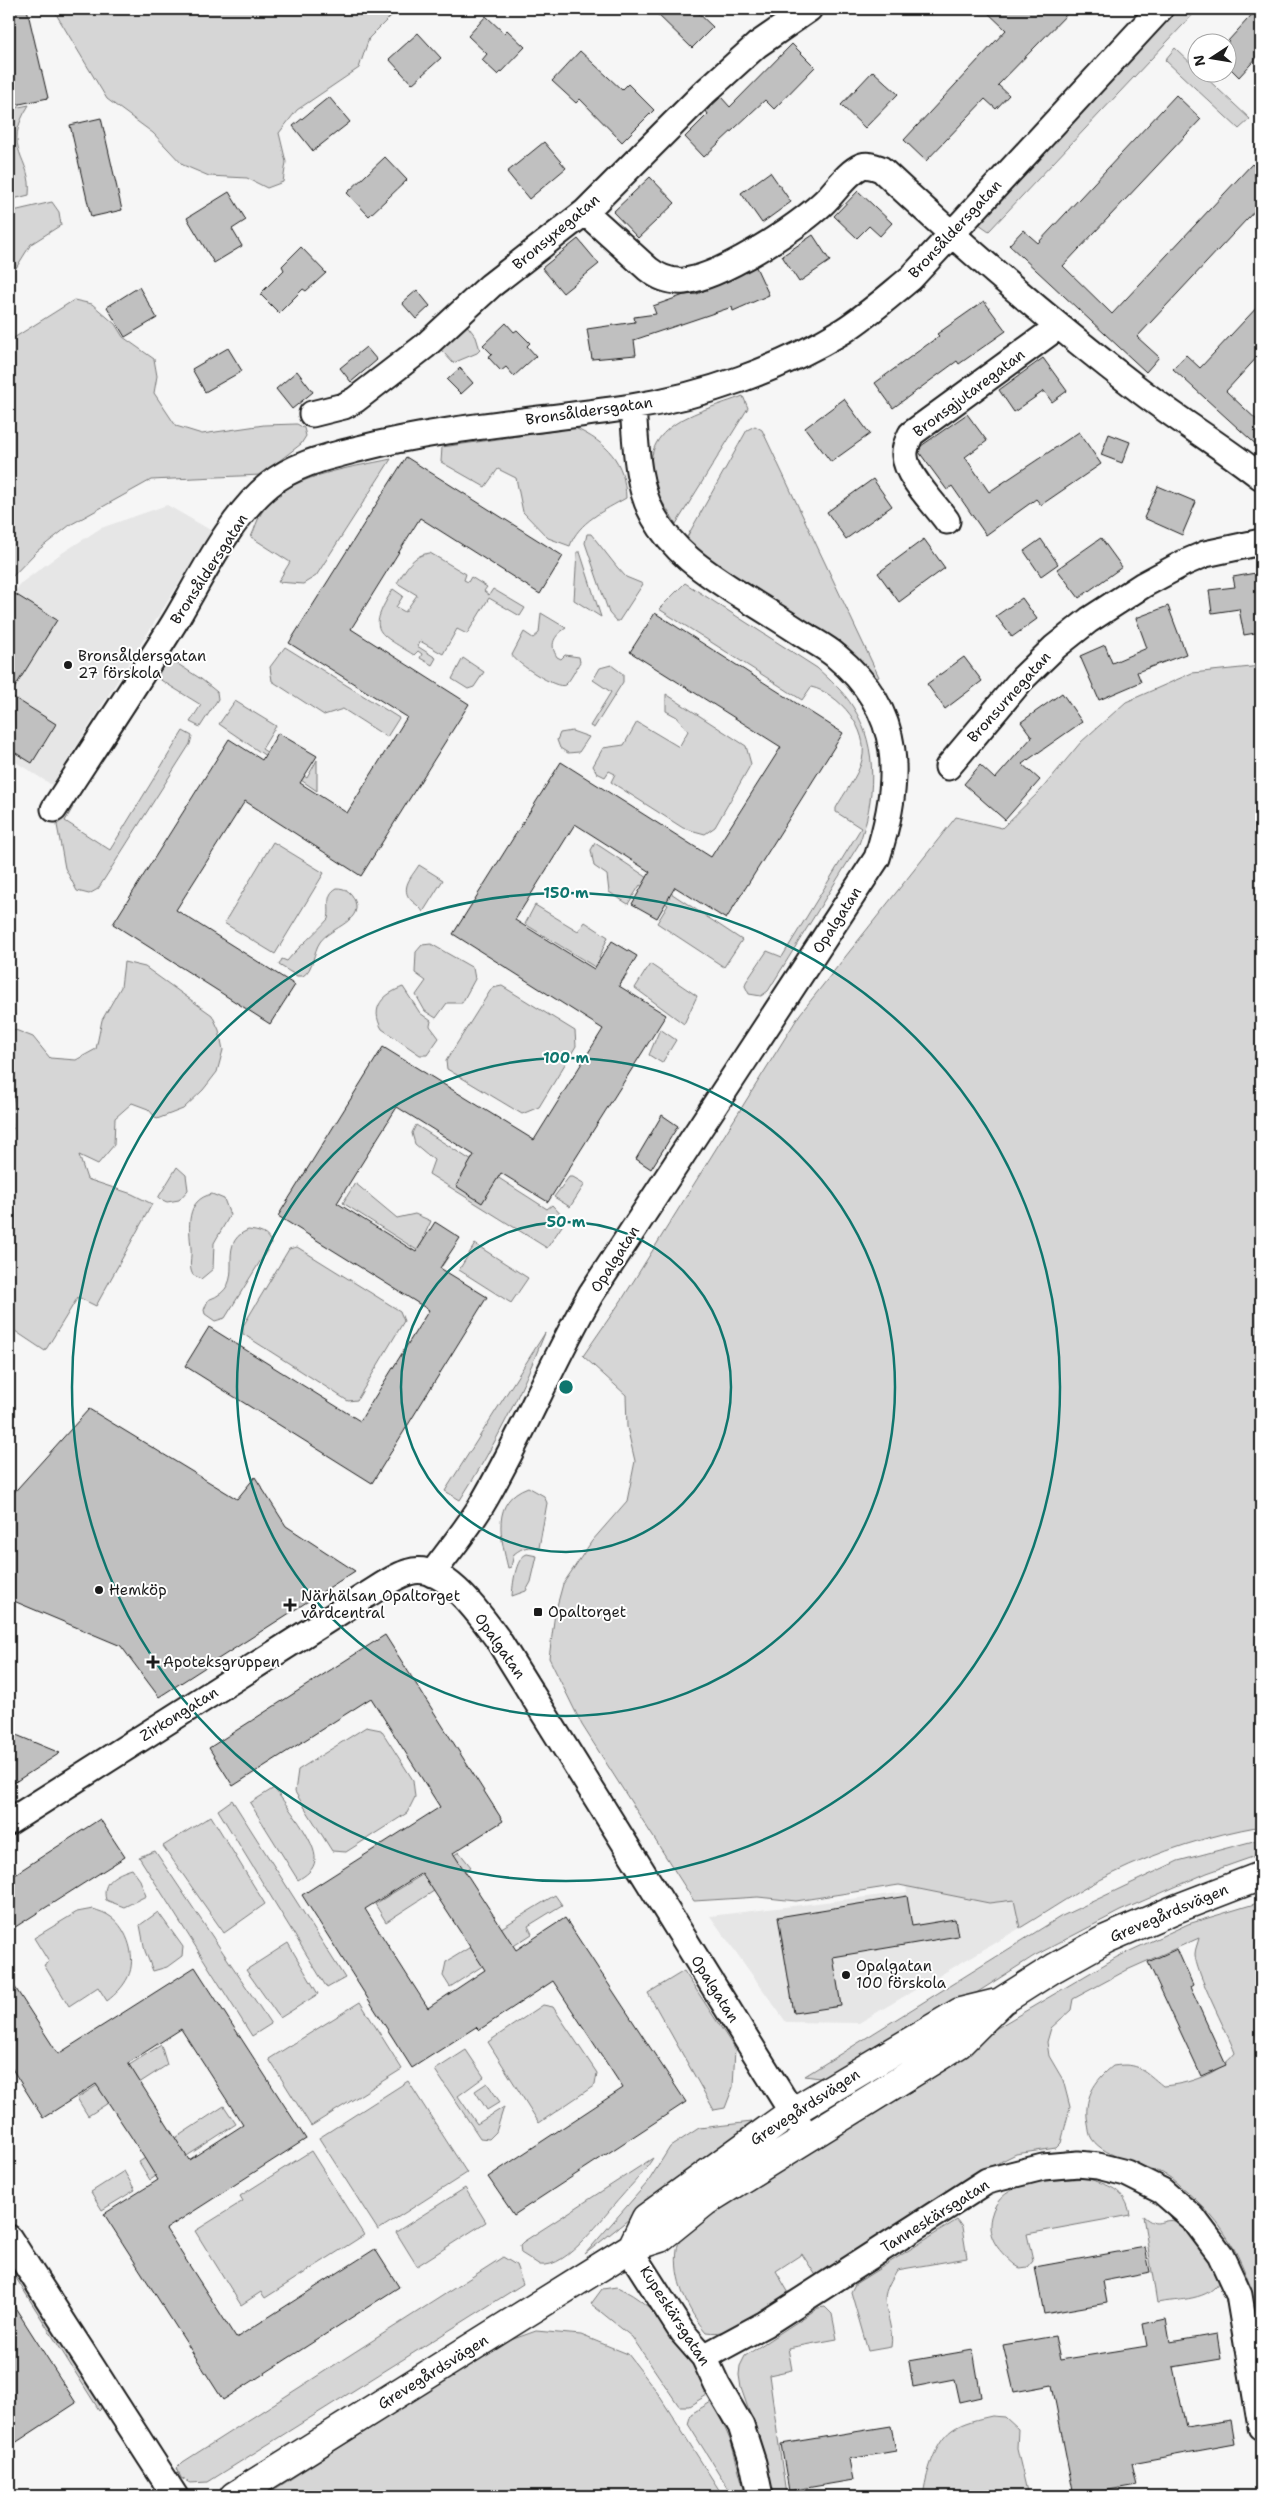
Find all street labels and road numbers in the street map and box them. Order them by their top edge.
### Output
street label: Bronsåldersgatan [904,175,1006,283]
street label: Bronsyxegatan [508,190,604,274]
street label: Bronsgjutaregatan [909,344,1029,442]
street label: Bronsåldersgatan [524,392,654,430]
street label: Bronsåldersgatan [166,510,252,628]
street label: Bronsurnegatan [963,647,1055,747]
street label: Opalgatan [808,883,866,957]
street label: Opalgatan [586,1222,644,1296]
street label: Opalgatan [470,1609,530,1683]
street label: Zirkongatan [136,1682,222,1746]
street label: Grevegårdsvägen [1107,1879,1231,1947]
street label: Opalgatan [686,1952,744,2026]
street label: Grevegårdsvägen [746,2064,864,2150]
street label: Tanneskärsgatan [877,2175,993,2257]
street label: Kupeskärsgatan [635,2262,715,2370]
street label: Grevegårdsvägen [374,2330,492,2414]

